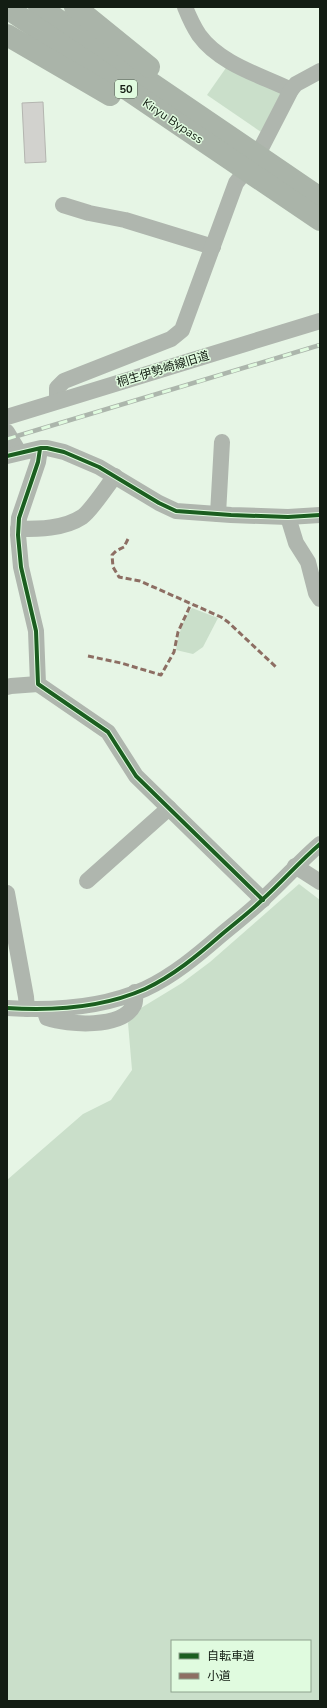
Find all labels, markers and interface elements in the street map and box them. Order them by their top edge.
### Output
road number: 50 [115,80,137,98]
street label: Kiryu Bypass [139,95,207,147]
street label: 桐生伊勢崎線旧道 [115,347,211,391]
legend [171,1640,311,1692]
text: 自転車道 [207,1648,255,1664]
text: 小道 [207,1668,231,1684]

